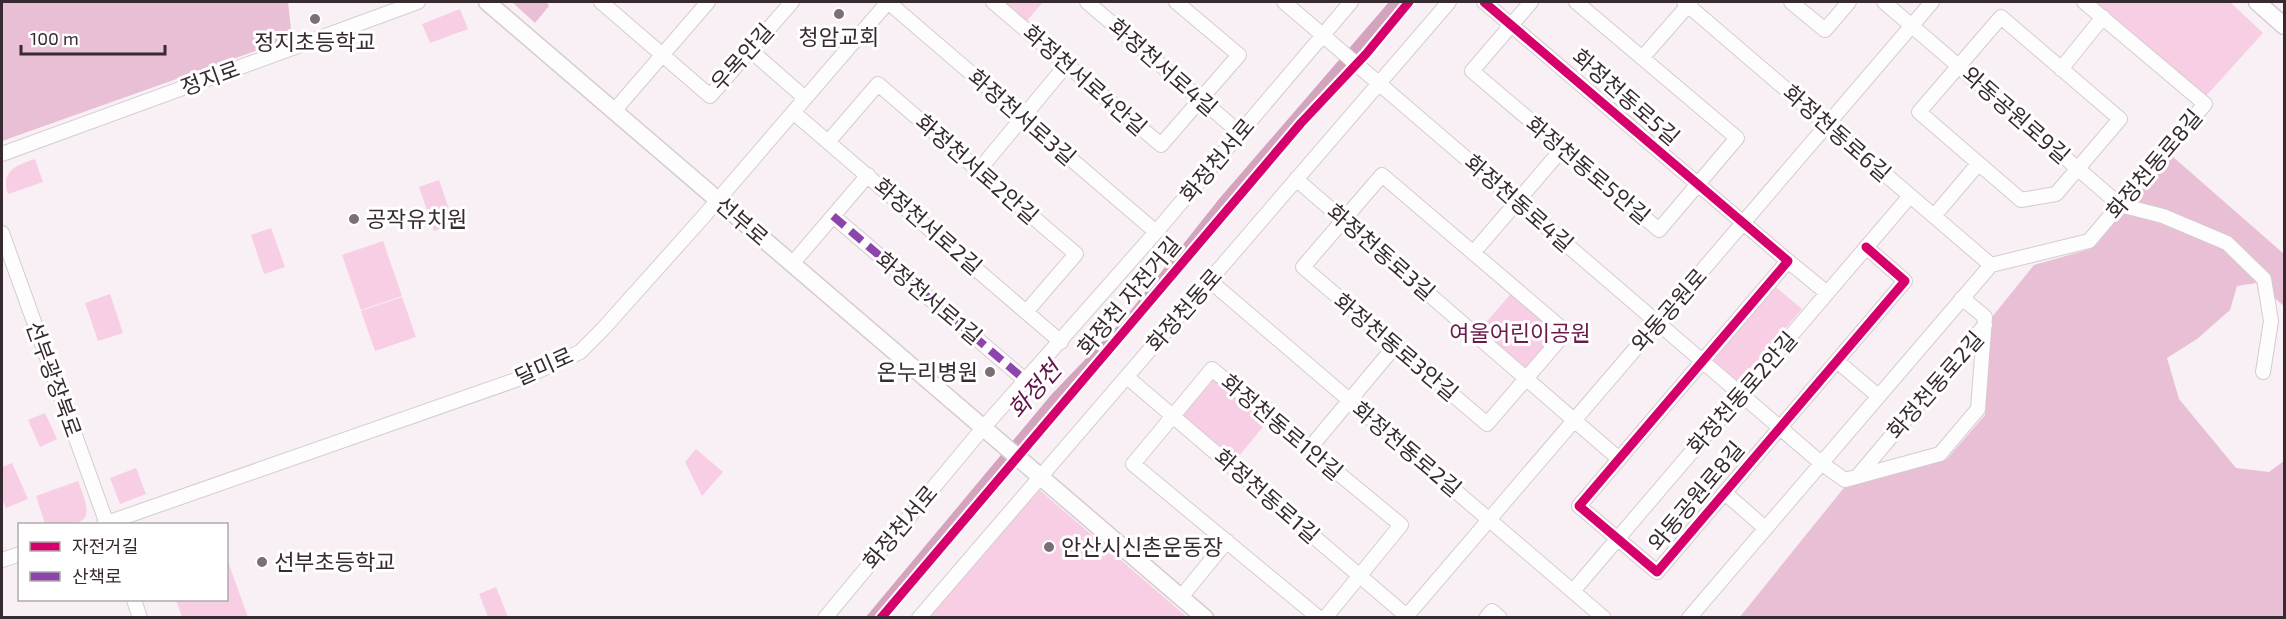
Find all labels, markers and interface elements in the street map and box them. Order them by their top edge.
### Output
marker: 청암교회 [832,7,846,21]
marker: 정지초등학교 [308,12,322,26]
street label: 화정천서로4길 [1104,12,1223,120]
scale bar [21,18,165,56]
street label: 우목안길 [705,18,778,95]
street label: 화정천서로4안길 [1019,19,1153,140]
place label: 청암교회 [799,23,879,49]
text: 100 m [30,27,79,49]
place label: 정지초등학교 [254,28,376,54]
street label: 화정천동로5길 [1568,43,1685,150]
street label: 정지로 [177,54,243,100]
street label: 와동공원로9길 [1958,60,2076,168]
street label: 화정천서로3길 [964,63,1082,170]
street label: 화정천동로6길 [1779,78,1897,186]
street label: 화정천동로8길 [2100,103,2207,223]
street label: 화정천서로2안길 [911,108,1044,229]
street label: 화정천동로5안길 [1521,110,1656,229]
street label: 화정천서로 [1174,112,1259,206]
street label: 화정천동로4길 [1460,148,1579,256]
street label: 화정천서로2길 [870,172,988,279]
street label: 선부로 [711,191,774,250]
street label: 화정천동로3길 [1323,198,1441,305]
place label: 공작유치원 [366,205,467,231]
marker: 공작유치원 [347,212,361,226]
street label: 화정천 자전거길 [1071,231,1185,360]
street label: 화정천서로1길 [871,245,988,349]
street label: 화정천동로 [1140,263,1226,356]
street label: 와동공원로 [1625,263,1711,356]
street label: 화정천동로3안길 [1329,287,1464,406]
street label: 선부광장북로 [22,317,88,440]
park label: 여울어린이공원 [1449,319,1591,345]
street label: 화정천동로2길 [1881,325,1988,443]
street label: 화정천동로2안길 [1681,326,1802,459]
street label: 달미로 [511,341,577,389]
water label: 화정천 [1001,352,1068,424]
place label: 온누리병원 [877,358,978,384]
marker: 온누리병원 [983,365,997,379]
street label: 화정천동로1안길 [1217,368,1349,485]
street label: 화정천동로2길 [1348,395,1467,501]
street label: 와동공원로8길 [1642,435,1749,555]
street label: 화정천동로1길 [1210,443,1325,548]
street label: 화정천서로 [857,479,942,573]
legend [18,523,228,601]
place label: 안산시신촌운동장 [1061,533,1223,559]
text: 자전거길 [72,535,138,557]
marker: 안산시신촌운동장 [1042,540,1056,554]
place label: 선부초등학교 [274,548,395,574]
marker: 선부초등학교 [255,555,269,569]
text: 산책로 [72,565,122,587]

